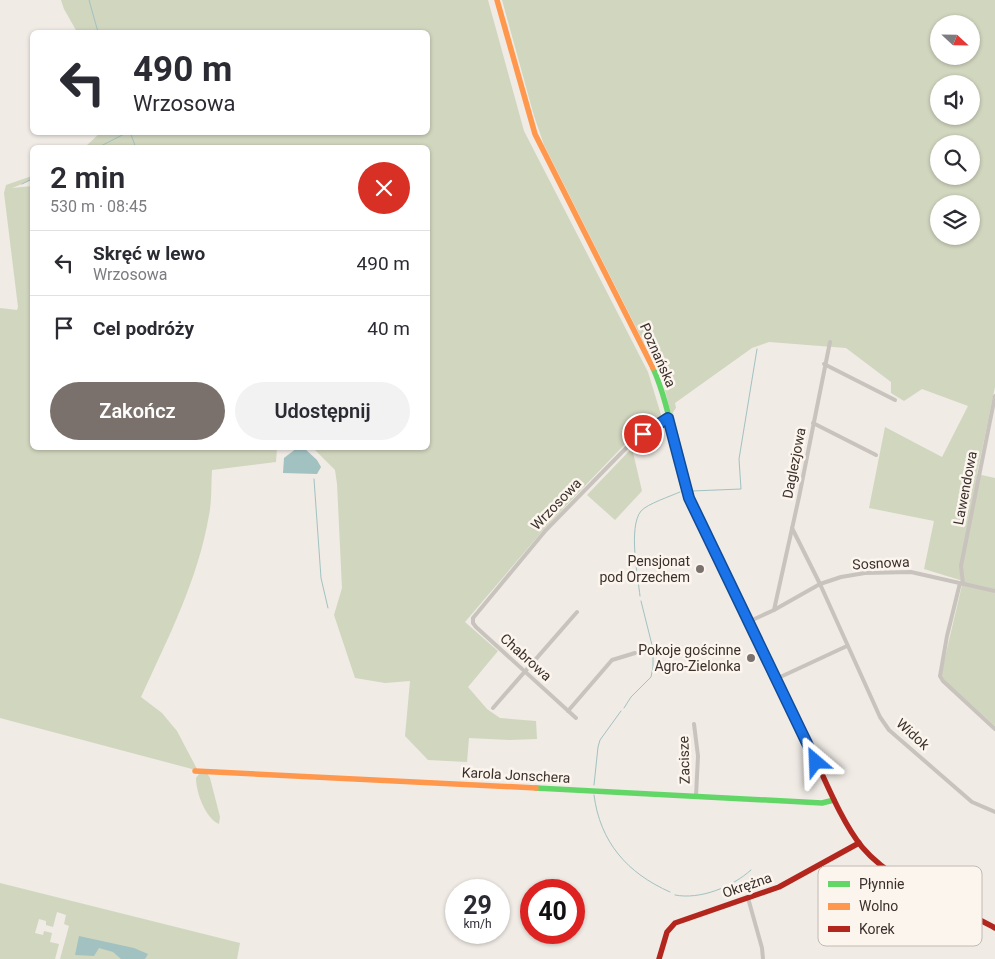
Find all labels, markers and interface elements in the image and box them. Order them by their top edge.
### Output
north arrow [930,15,980,65]
map controls [930,15,980,245]
text: 490 m [133,49,232,90]
icon: left [50,50,115,115]
button: sound [930,75,980,125]
text: Wrzosowa [133,91,235,116]
button: search [930,135,980,185]
text: 2 min [50,160,125,195]
button: close [358,162,410,214]
button: layers [930,195,980,245]
text: 530 m · 08:45 [50,197,147,216]
text: Skręć w lewo [93,242,205,265]
icon: left [50,249,78,277]
text: 490 m [357,252,410,275]
text: Wrzosowa [93,265,168,284]
icon: arrive [50,314,78,342]
text: Cel podróży [93,317,194,340]
text: 40 m [367,317,410,340]
street label: Poznańska [637,320,679,390]
button: Zakończ [50,382,225,440]
button: Udostępnij [235,382,410,440]
pin [622,413,664,455]
icon: arrive [629,420,657,448]
street label: Daglezjowa [779,426,809,500]
street label: Lawendowa [950,450,980,526]
street label: Wrzosowa [528,475,584,533]
place label: Pensjonat pod Orzechem [599,553,690,585]
street label: Sosnowa [852,554,910,572]
marker: Pensjonat pod Orzechem [694,563,706,575]
street label: Chabrowa [497,630,555,684]
place label: Pokoje gościnne Agro-Zielonka [638,642,741,674]
marker: Pokoje gościnne Agro-Zielonka [745,652,757,664]
street label: Widok [893,715,933,754]
position arrow [789,735,841,787]
street label: Zacisze [675,736,693,784]
street label: Karola Jonschera [461,764,571,786]
legend [818,866,982,946]
street label: Okrężna [720,869,774,901]
text: Płynnie [859,876,905,892]
speed limit sign: 40 [520,879,585,944]
text: 29 [463,891,492,920]
text: Wolno [859,898,898,914]
text: km/h [463,917,492,931]
text: Korek [859,921,896,937]

